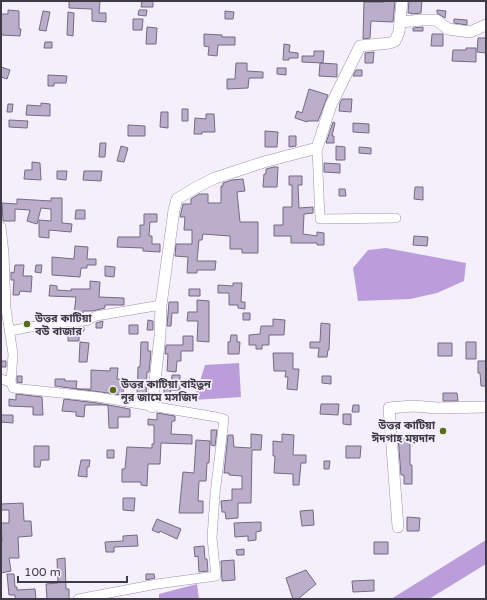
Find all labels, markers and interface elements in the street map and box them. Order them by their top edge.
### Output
place label: উত্তর কাটিয়া বউ বাজার [34,312,93,338]
marker: উত্তর কাটিয়া বউ বাজার [22,319,32,329]
place label: উত্তর কাটিয়া বাইতুন নূর জামে মসজিদ [120,378,211,405]
marker: উত্তর কাটিয়া বাইতুন নূর জামে মসজিদ [108,385,118,395]
place label: উত্তর কাটিয়া ঈদগাহ ময়দান [371,419,436,445]
marker: উত্তর কাটিয়া ঈদগাহ ময়দান [438,426,448,436]
scale bar [18,558,127,584]
text: 100 m [24,565,61,579]

